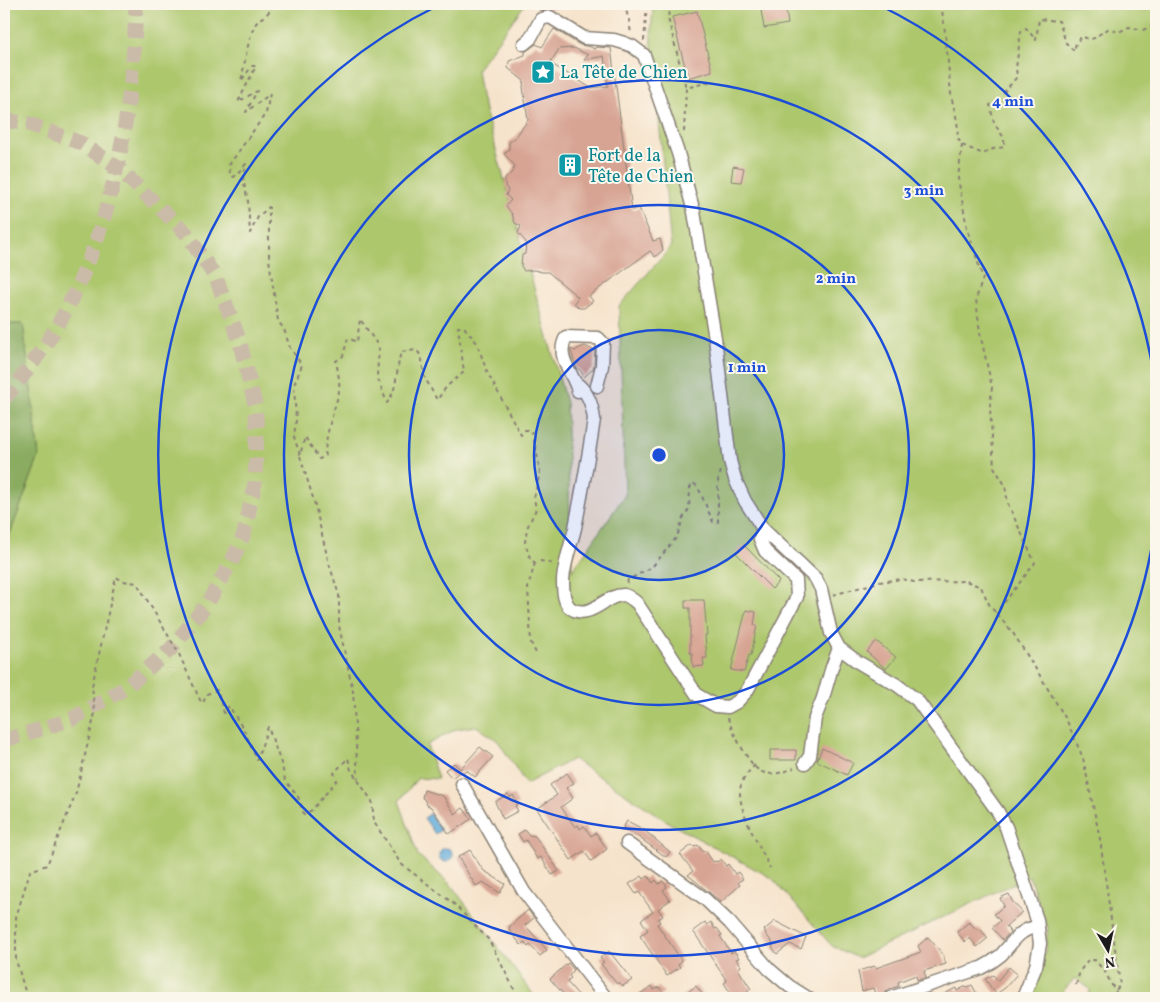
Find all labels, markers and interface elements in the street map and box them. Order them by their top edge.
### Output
place icon: La Tête de Chien [530,59,556,85]
place label: La Tête de Chien [560,61,688,86]
text: 4 min [992,92,1034,113]
place label: Fort de la Tête de Chien [588,144,694,190]
building icon: Fort de la Tête de Chien [557,152,583,178]
text: 3 min [904,181,944,202]
text: 2 min [816,269,856,290]
text: 1 min [728,358,766,379]
centre of rings [650,446,668,464]
north arrow [1082,924,1132,974]
text: N [1103,951,1116,972]

